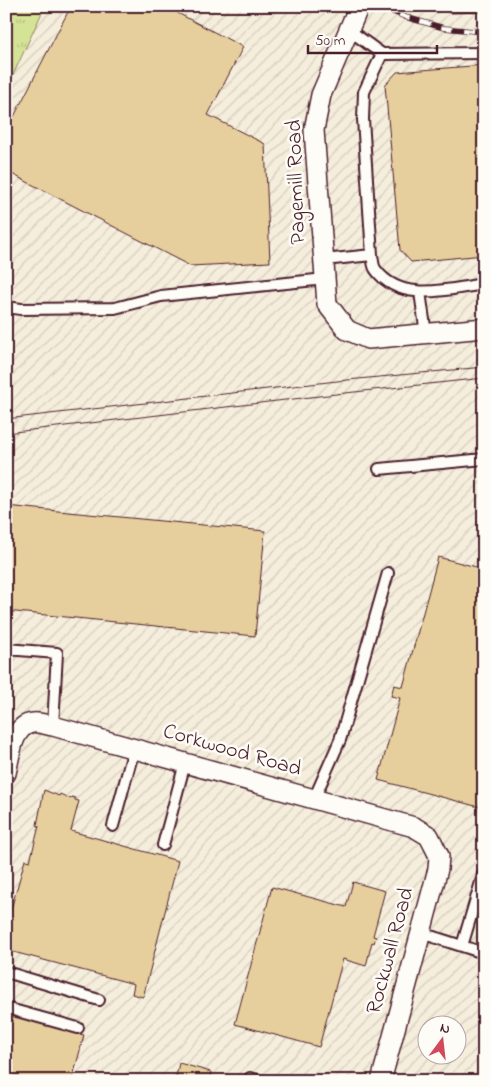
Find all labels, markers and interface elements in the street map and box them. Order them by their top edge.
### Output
scale bar [308,22,436,54]
text: 50 m [315,30,346,52]
street label: Pagemill Road [279,119,316,245]
street label: Corkwood Road [159,716,305,786]
street label: Rockwall Road [359,884,423,1018]
north arrow [418,1014,468,1064]
text: N [438,1018,452,1040]

